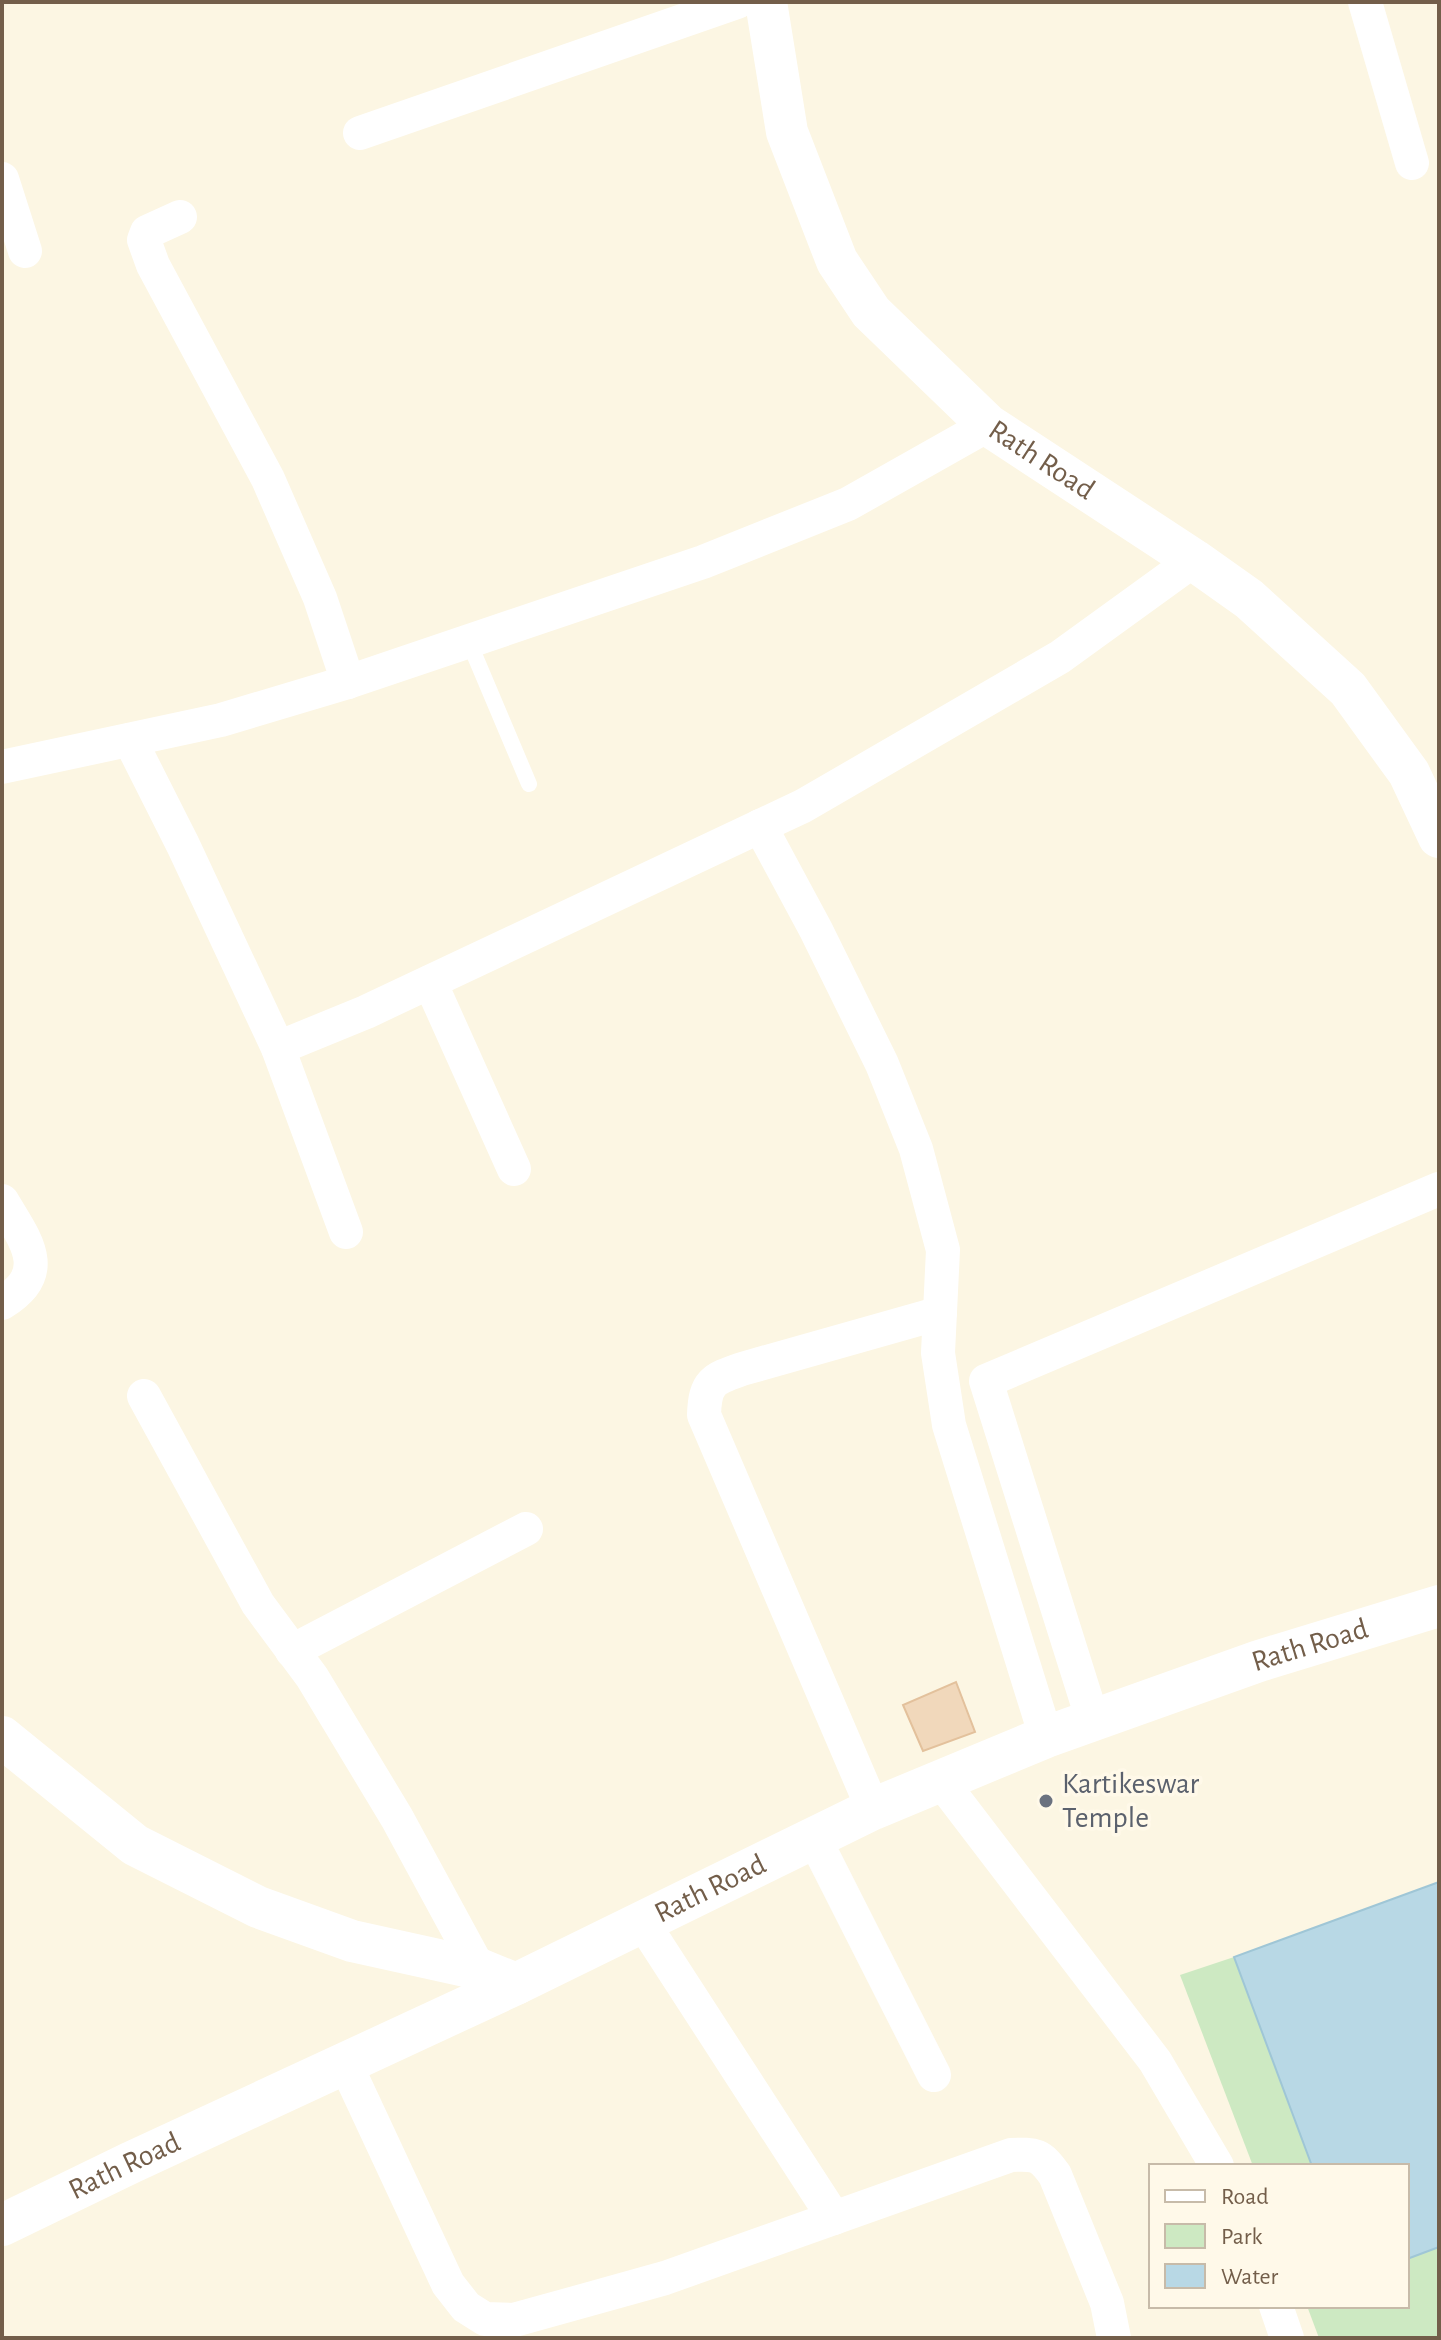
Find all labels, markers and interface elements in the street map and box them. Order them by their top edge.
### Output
street label: Rath Road [983,415,1100,505]
street label: Rath Road [1248,1614,1372,1677]
place label: Kartikeswar Temple [1062,1769,1200,1833]
marker: Kartikeswar Temple [1037,1792,1055,1810]
street label: Rath Road [650,1849,771,1929]
street label: Rath Road [64,2127,185,2205]
legend [1149,2164,1409,2308]
text: Road [1221,2185,1269,2209]
text: Park [1221,2225,1262,2249]
text: Water [1221,2265,1279,2289]

